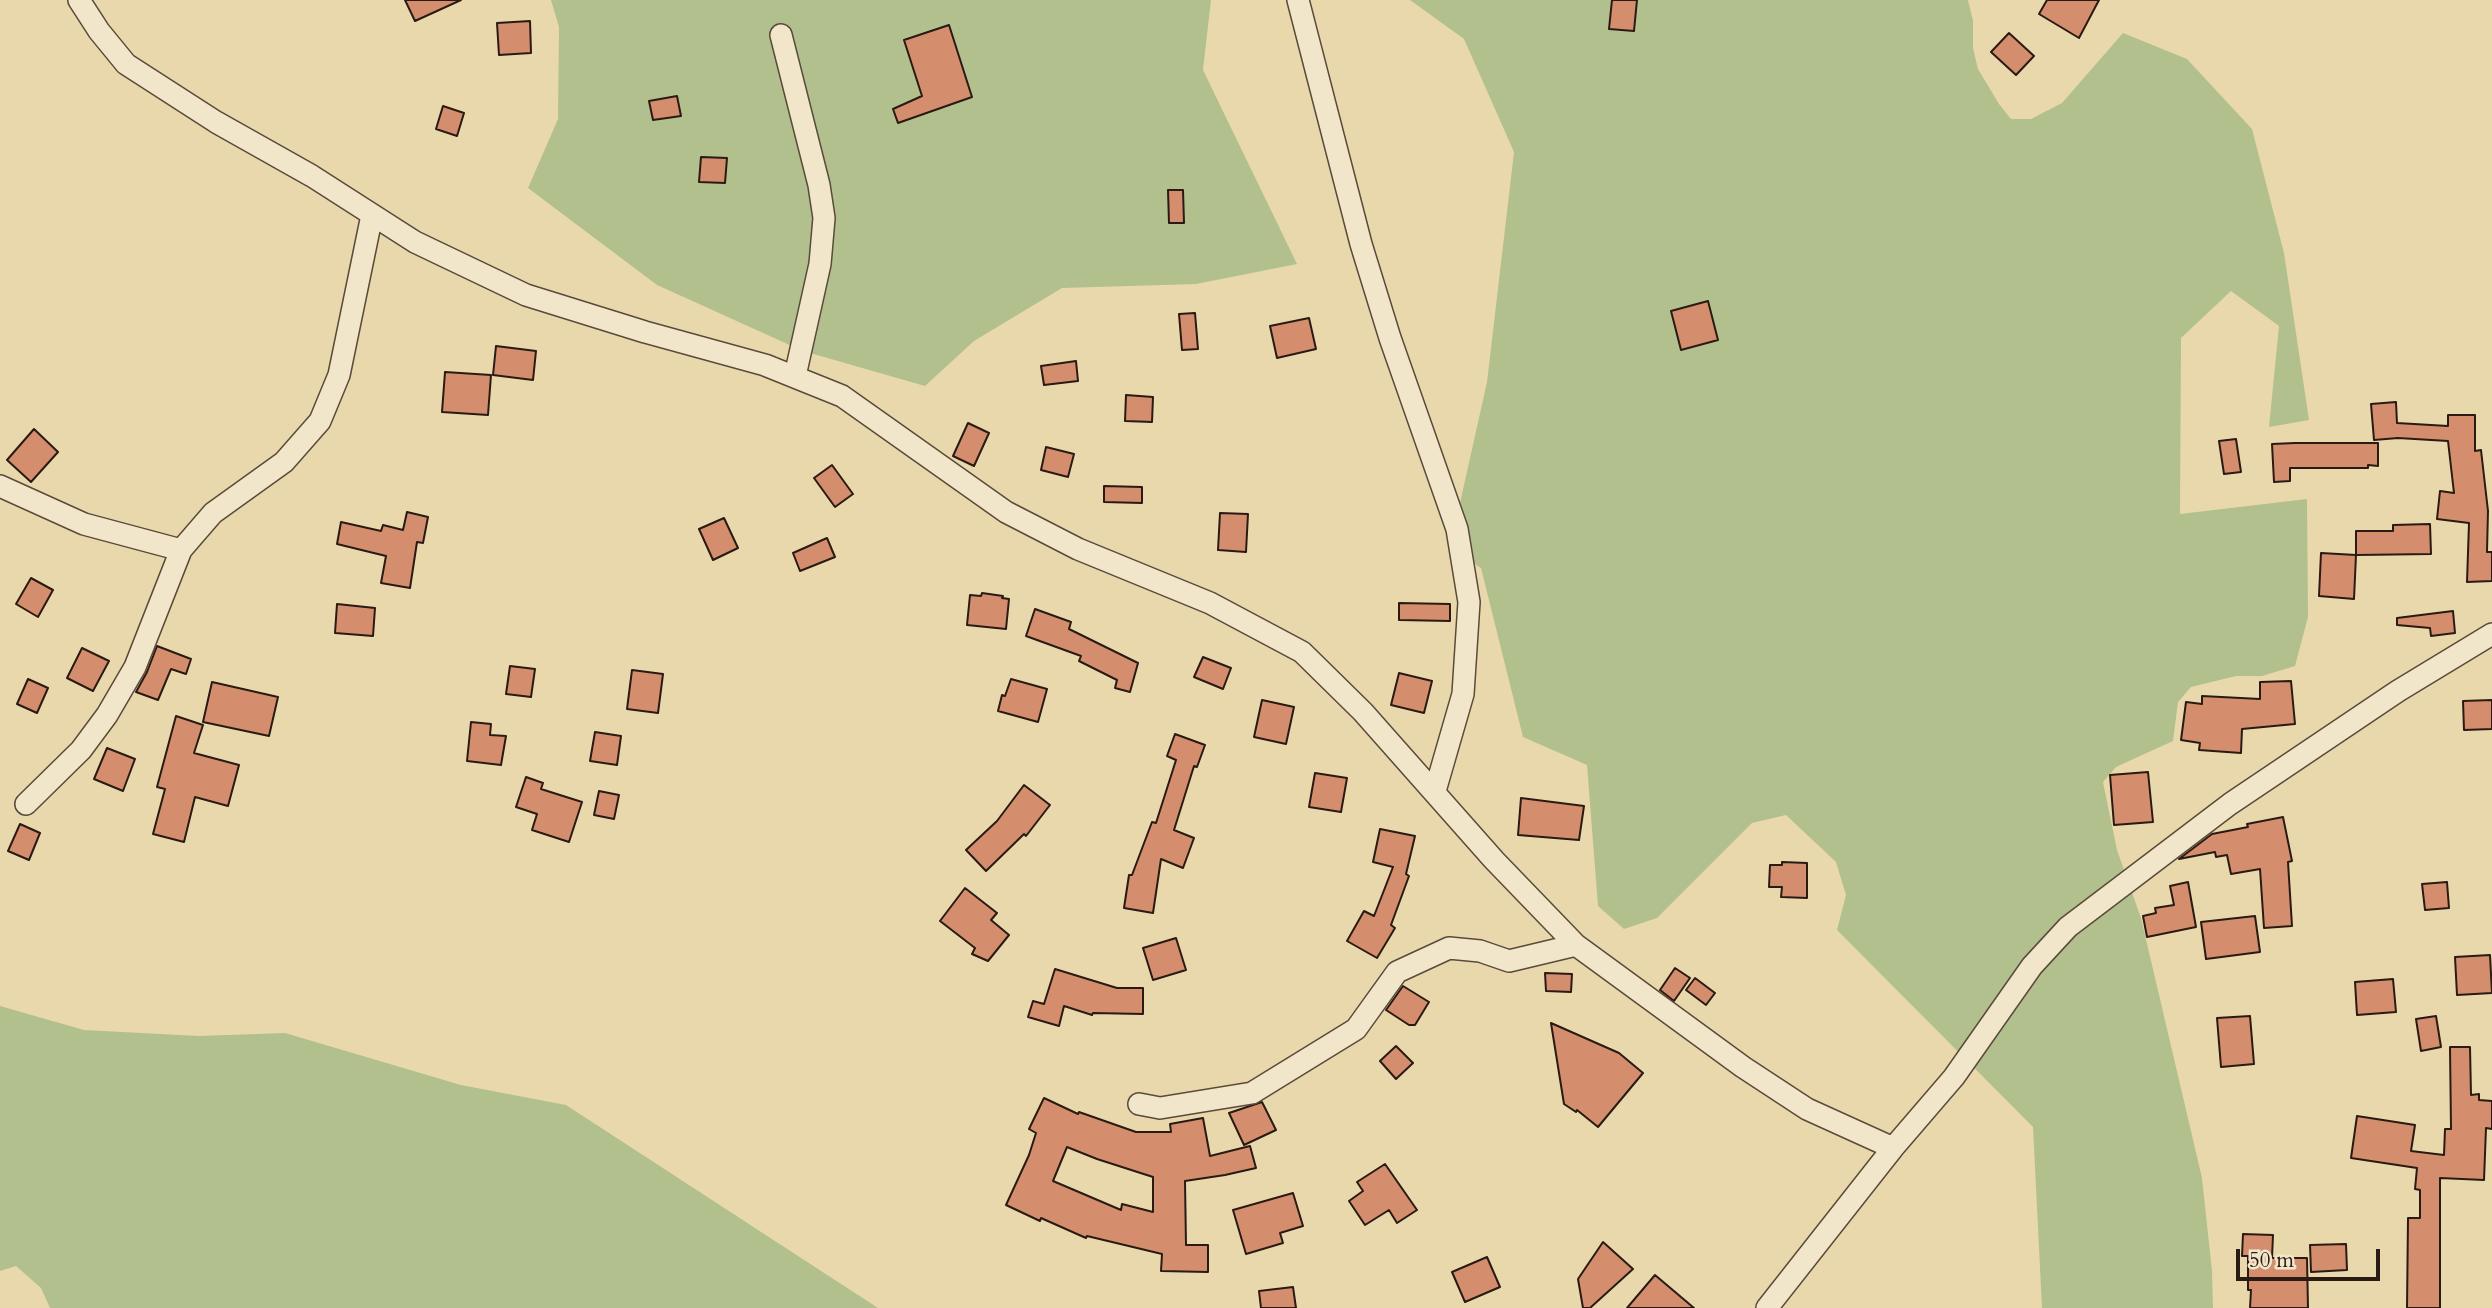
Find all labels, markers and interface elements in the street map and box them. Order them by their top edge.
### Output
scale bar [2240,1234,2384,1278]
text: 50 m [2249,1246,2294,1275]

